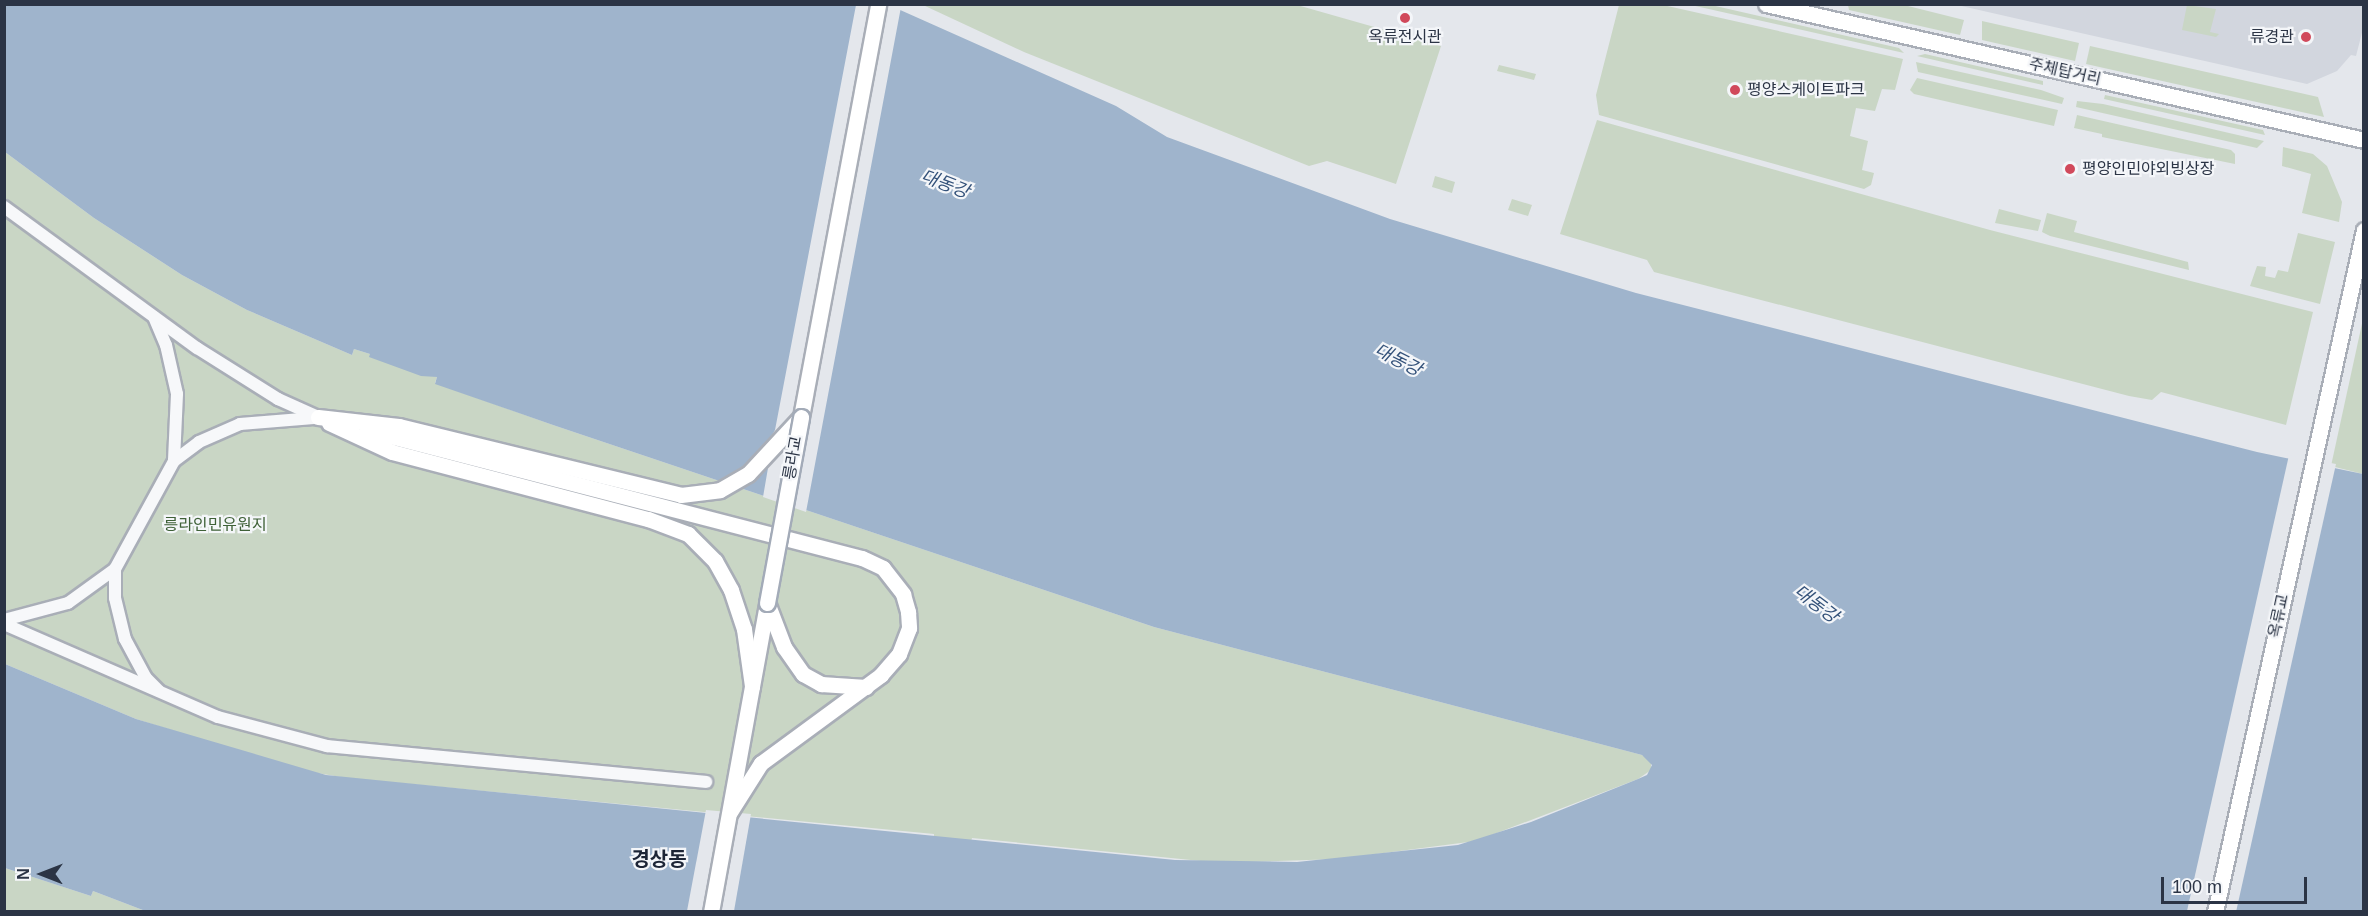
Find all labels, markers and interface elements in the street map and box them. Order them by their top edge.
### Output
marker: 옥류전시관 [1398,11,1412,25]
place label: 옥류전시관 [1368,27,1442,47]
place label: 류경관 [2250,27,2294,47]
marker: 류경관 [2299,30,2313,44]
street label: 주체탑거리 [2027,54,2103,90]
place label: 평양스케이트파크 [1747,80,1865,100]
marker: 평양스케이트파크 [1728,83,1742,97]
place label: 평양인민야외빙상장 [2082,159,2214,179]
marker: 평양인민야외빙상장 [2063,162,2077,176]
water label: 대동강 [918,165,972,203]
water label: 대동강 [1371,339,1425,381]
street label: 릉라교 [780,435,806,481]
park label: 릉라인민유원지 [163,515,267,535]
water label: 대동강 [1790,580,1842,628]
street label: 옥류교 [2265,592,2293,640]
north arrow [12,844,72,904]
district label: 경상동 [631,847,687,871]
scale bar [2164,865,2310,903]
text: N [15,868,32,880]
text: 100 m [2172,877,2222,897]

